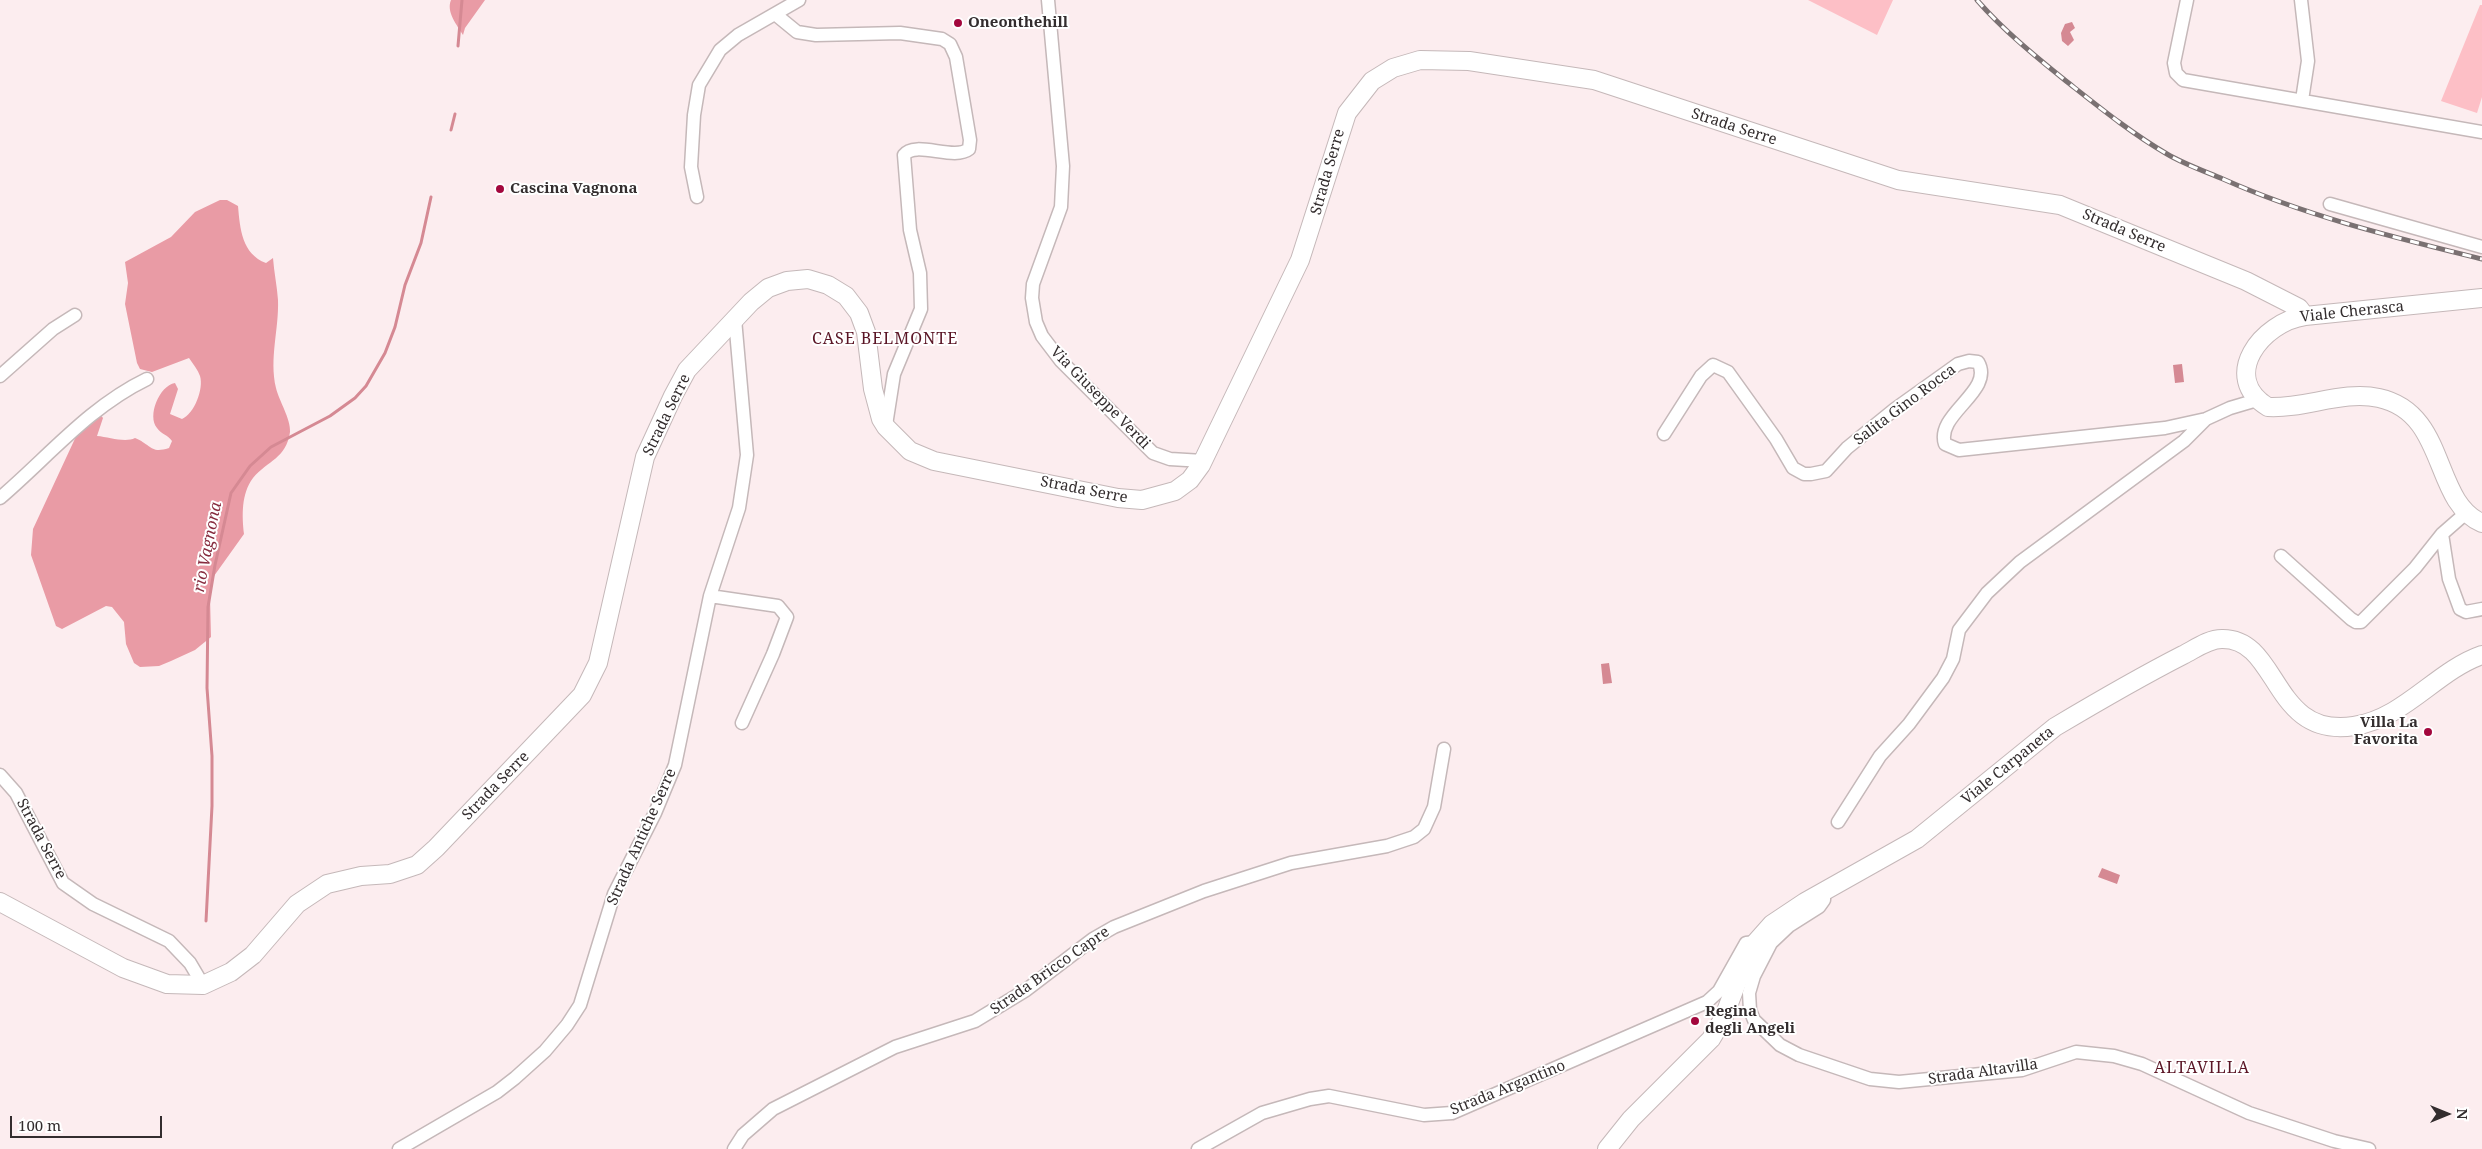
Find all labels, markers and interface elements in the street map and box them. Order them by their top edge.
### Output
place label: Oneonthehill [968,14,1068,32]
marker: Oneonthehill [952,17,964,29]
street label: Strada Serre [1689,105,1779,149]
street label: Strada Serre [1307,127,1349,217]
place label: Cascina Vagnona [510,180,638,198]
marker: Cascina Vagnona [494,183,506,195]
street label: Strada Serre [2080,205,2168,257]
street label: Viale Cherasca [2299,298,2405,326]
district label: CASE BELMONTE [810,329,960,349]
street label: Via Giuseppe Verdi [1046,343,1154,453]
street label: Salita Gino Rocca [1850,361,1960,449]
street label: Strada Serre [640,371,694,459]
street label: Strada Serre [1039,473,1129,507]
water label: rio Vagnona [190,500,226,594]
place label: Villa La Favorita [2354,714,2418,749]
street label: Viale Carpaneta [1958,723,2058,809]
marker: Villa La Favorita [2422,726,2434,738]
street label: Strada Serre [459,748,533,824]
street label: Strada Antiche Serre [604,766,680,908]
street label: Strada Serre [12,796,70,882]
street label: Strada Bricco Capre [987,923,1113,1019]
place label: Regina degli Angeli [1705,1003,1795,1038]
marker: Regina degli Angeli [1689,1015,1701,1027]
street label: Strada Altavilla [1927,1055,2039,1089]
street label: Strada Argantino [1448,1057,1568,1119]
district label: ALTAVILLA [2153,1058,2251,1078]
north arrow [2422,1089,2472,1139]
scale bar [12,1106,165,1138]
text: N [2453,1108,2472,1120]
text: 100 m [18,1115,61,1135]

